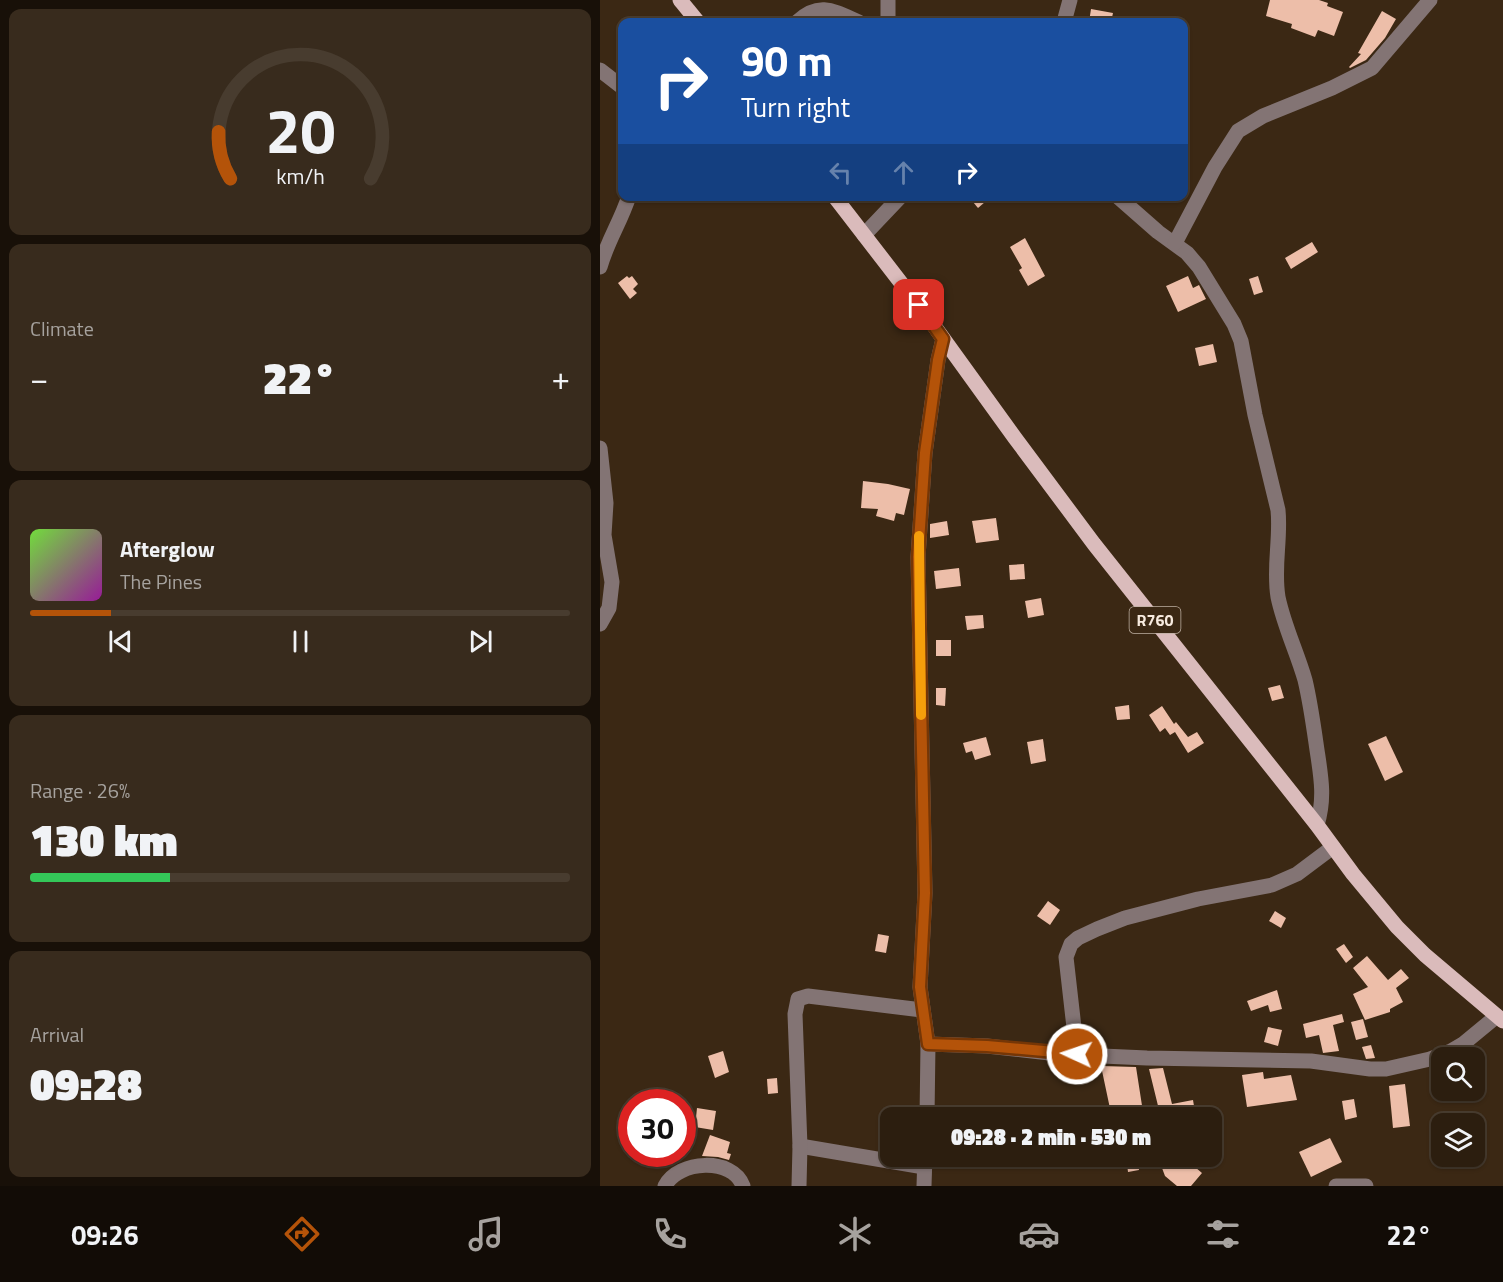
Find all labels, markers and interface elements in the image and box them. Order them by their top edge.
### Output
text: 90 m [741,28,833,92]
icon: right [642,42,720,120]
text: 20 [265,82,335,177]
text: Turn right [741,86,850,127]
icon: left [824,156,857,189]
icon: ahead [887,156,920,189]
icon: right [950,156,983,189]
text: km/h [276,161,324,193]
pin [893,279,944,330]
icon: arrive [902,288,935,321]
text: Climate [30,313,94,344]
text: 22° [263,343,337,411]
text: − [30,353,48,403]
text: + [552,353,570,403]
text: Afterglow [120,532,215,566]
text: The Pines [120,566,202,597]
road number: R760 [1130,607,1180,633]
icon: previous [104,625,137,658]
icon: pause [284,625,317,658]
icon: next [464,625,497,658]
text: Range · 26% [30,775,130,806]
text: 130 km [30,805,178,873]
text: Arrival [30,1019,84,1050]
position arrow [1045,1022,1109,1086]
map controls [1431,1047,1485,1167]
button: search [1431,1047,1485,1101]
text: 09:28 [30,1049,142,1117]
speed limit sign: 30 [618,1089,696,1167]
button: layers [1431,1113,1485,1167]
text: 09:28 · 2 min · 530 m [951,1120,1151,1154]
icon: directions [281,1213,323,1255]
icon: music [465,1213,507,1255]
icon: phone [649,1213,691,1255]
icon: climate [834,1213,876,1255]
icon: car [1018,1213,1060,1255]
icon: filters [1202,1213,1244,1255]
text: 09:26 [71,1214,139,1255]
text: 22° [1386,1214,1432,1255]

